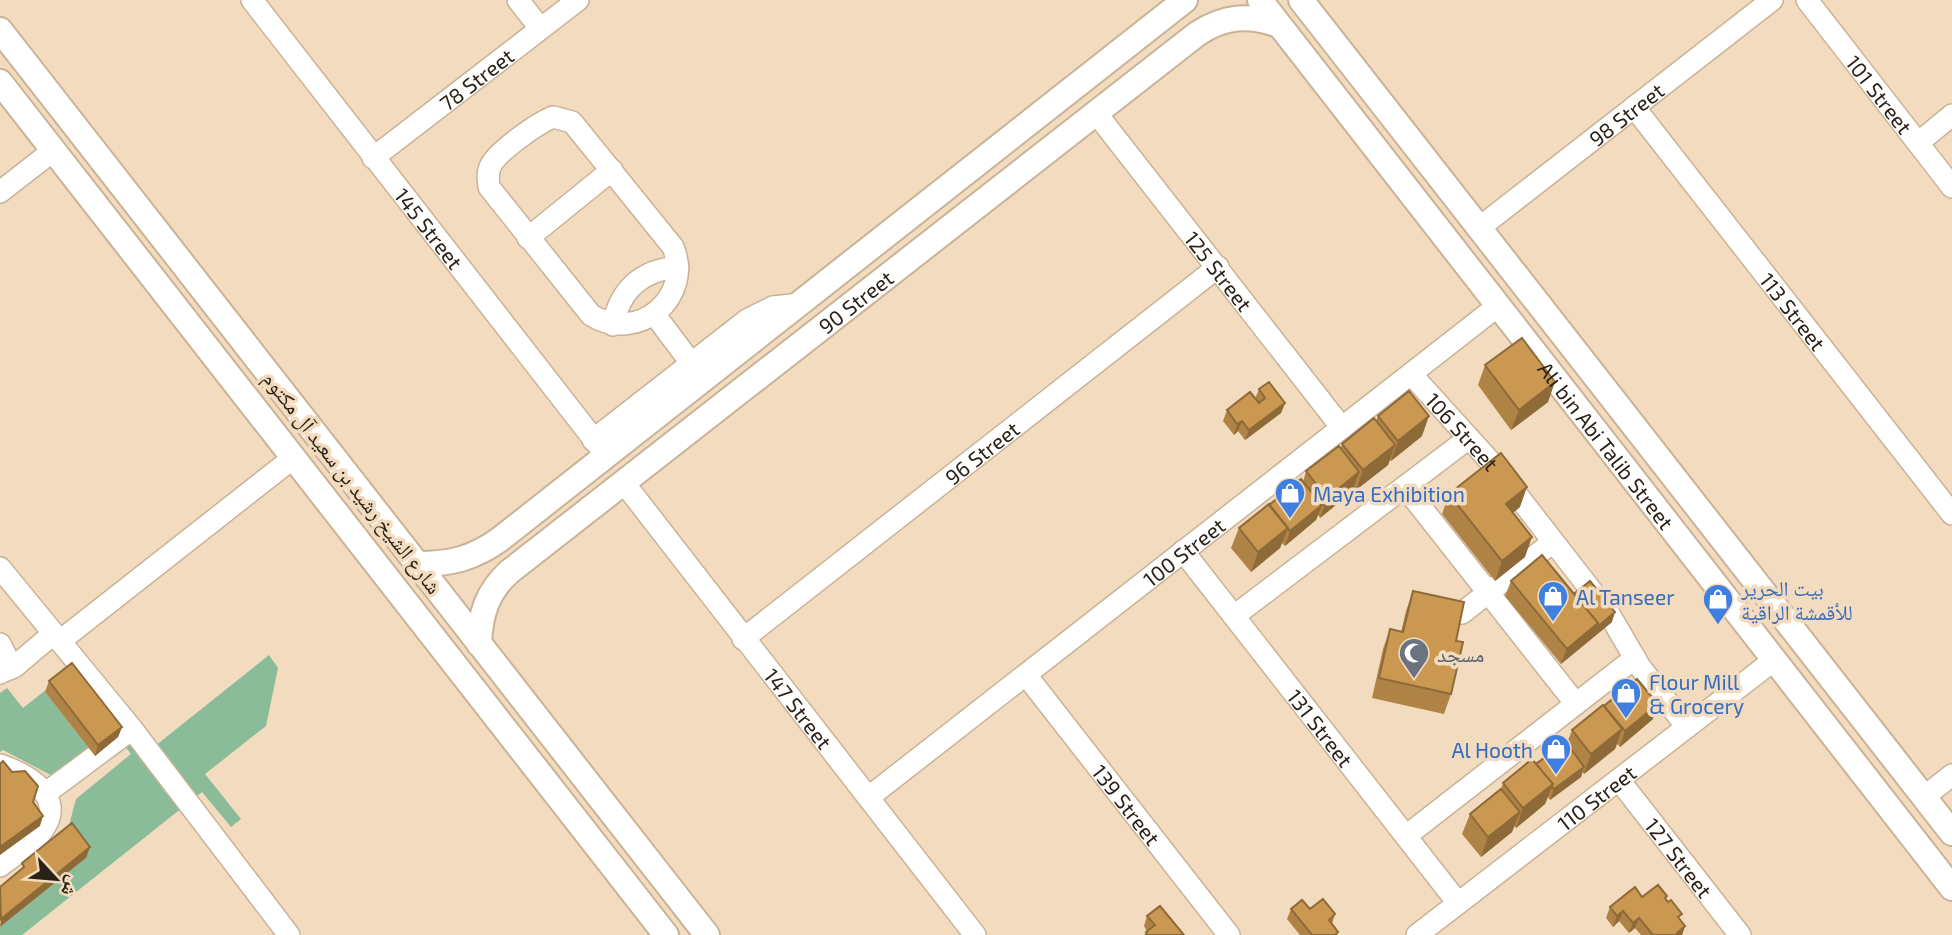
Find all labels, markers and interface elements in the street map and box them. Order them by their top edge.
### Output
street label: 78 Street [434,42,518,115]
street label: 101 Street [1842,50,1918,138]
street label: 98 Street [1583,77,1668,151]
street label: 145 Street [390,183,469,274]
street label: 125 Street [1180,226,1258,316]
street label: 90 Street [813,264,898,338]
street label: 113 Street [1755,267,1831,355]
street label: Ali bin Abi Talib Street [1534,356,1680,534]
street label: شارع الشيخ رشيد بن سعيد آل مكتوم [256,366,447,600]
street label: 106 Street [1421,387,1504,475]
street label: 96 Street [940,415,1024,489]
shop icon: Maya Exhibition [1273,476,1307,520]
place label: Maya Exhibition [1313,481,1465,506]
street label: 100 Street [1138,512,1229,591]
place label: بيت الحرير للأقمشة الراقية [1740,575,1853,624]
shop icon: Al Tanseer [1536,579,1570,623]
shop icon: بيت الحرير للأقمشة الراقية [1701,582,1735,626]
place label: Al Tanseer [1576,584,1675,609]
mosque icon: مسجد [1397,636,1431,680]
place label: مسجد [1437,641,1484,666]
street label: 147 Street [760,663,838,753]
place label: Flour Mill & Grocery [1649,669,1744,718]
shop icon: Flour Mill & Grocery [1609,676,1643,720]
street label: 131 Street [1283,684,1359,771]
shop icon: Al Hooth [1539,732,1573,776]
place label: Al Hooth [1451,737,1533,762]
street label: 139 Street [1088,759,1166,849]
street label: 110 Street [1552,759,1640,835]
street label: 127 Street [1641,812,1718,902]
north arrow [21,844,91,914]
text: ش [56,872,86,901]

